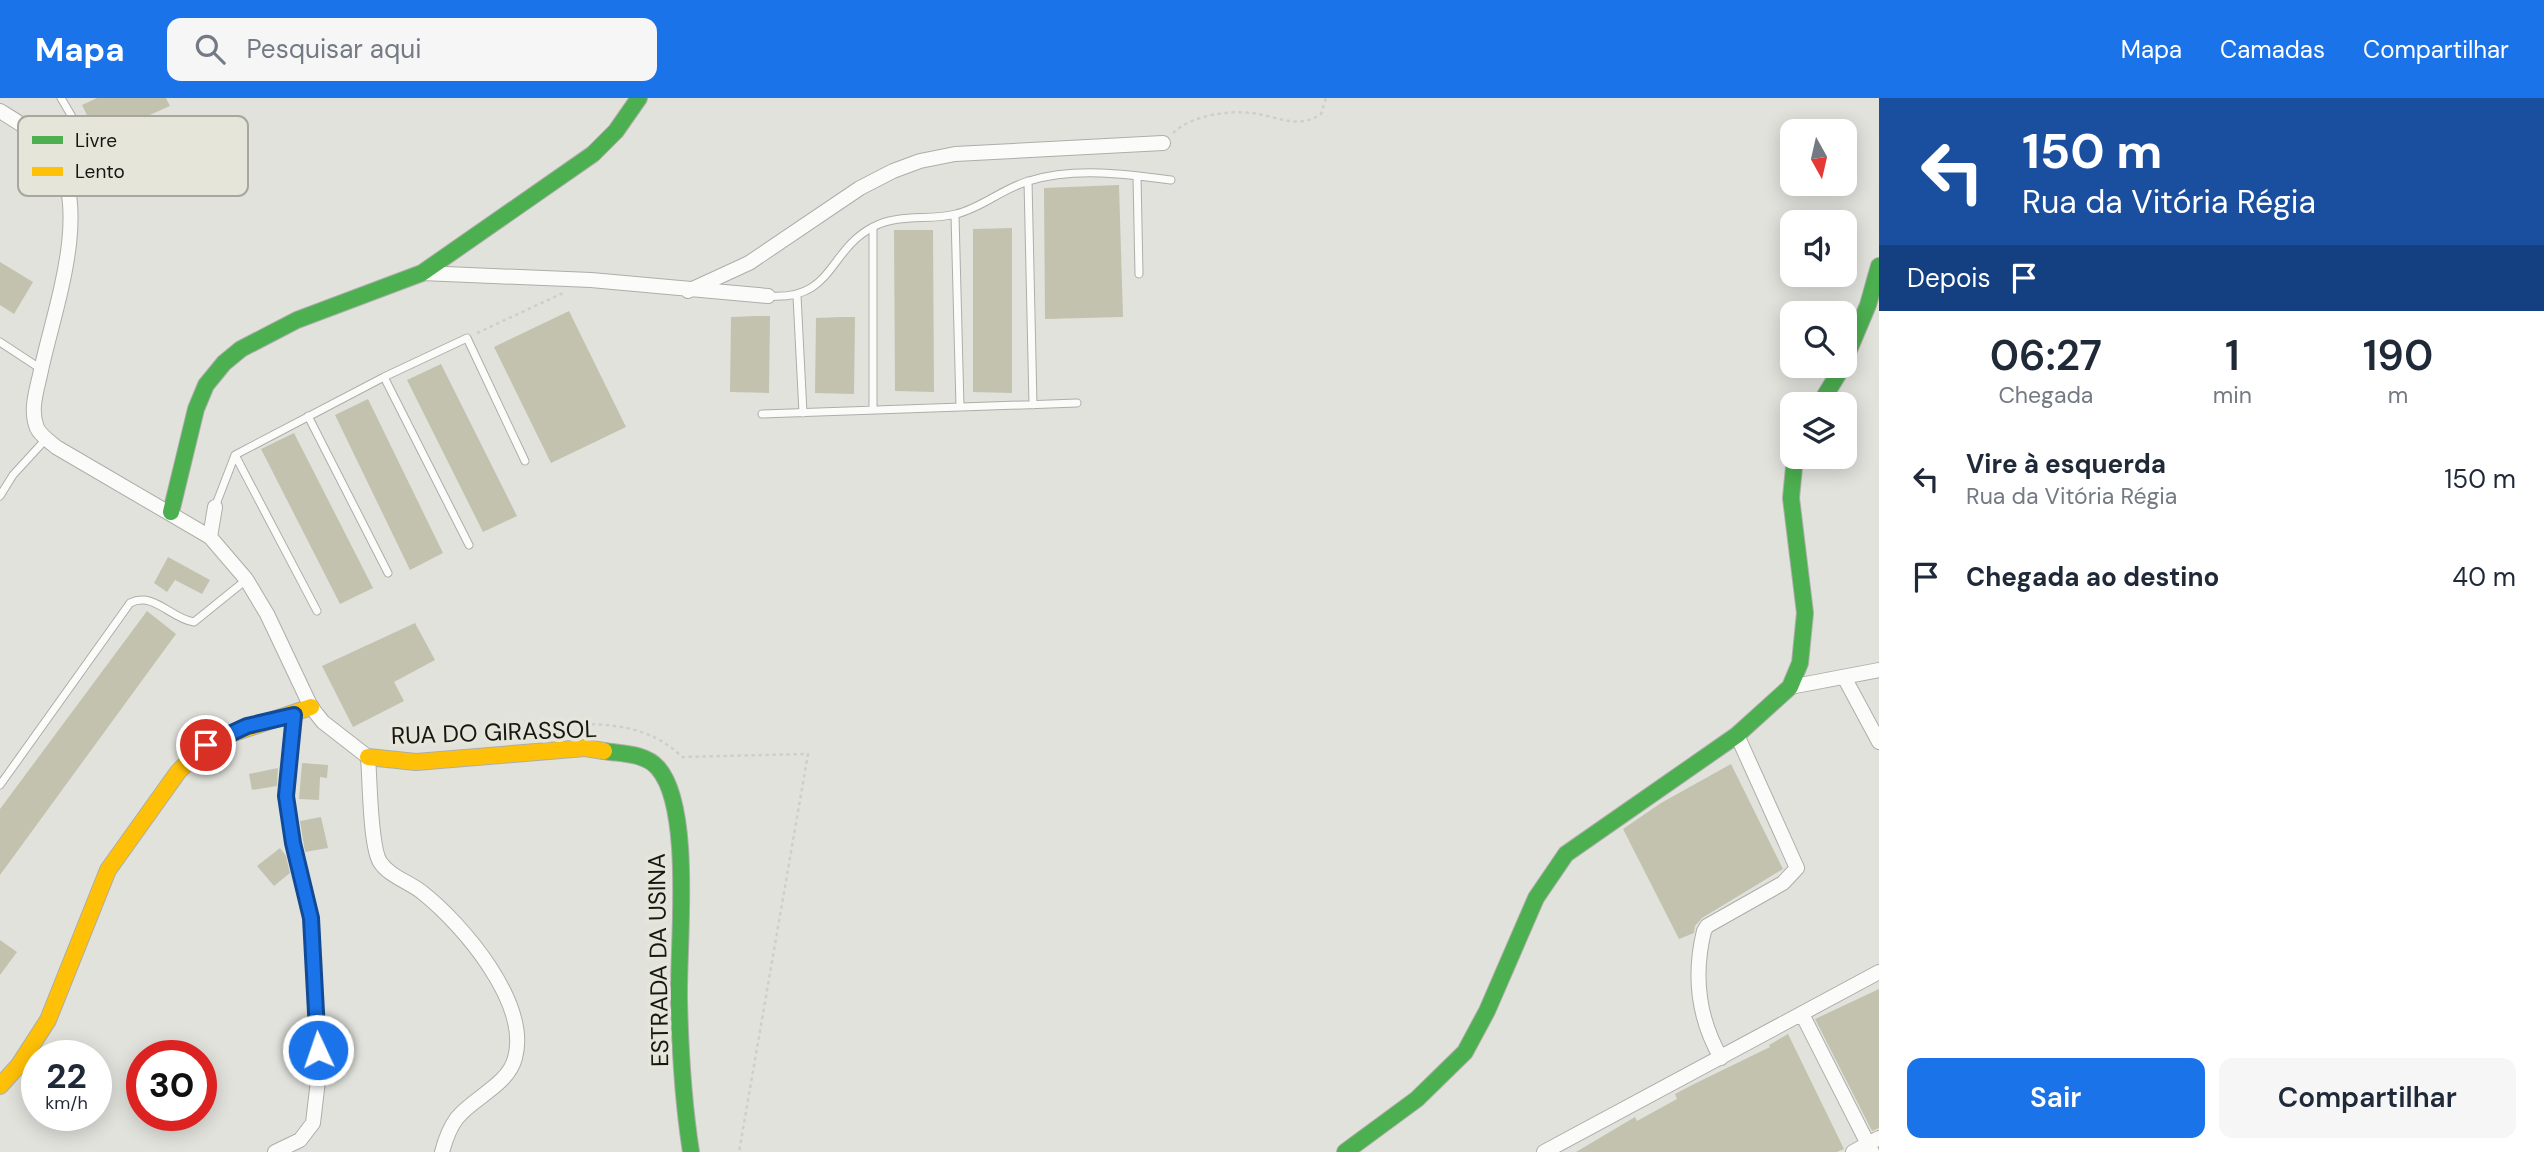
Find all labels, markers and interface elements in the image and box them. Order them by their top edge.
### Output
search box [167,18,657,81]
text: Mapa [35,28,125,71]
icon: search [191,30,229,68]
text: Pesquisar aqui [247,32,421,66]
text: Mapa [2121,34,2182,65]
text: Camadas [2220,34,2325,65]
text: Compartilhar [2363,34,2509,65]
legend [18,116,248,196]
north arrow [1780,119,1857,196]
map controls [1780,119,1857,469]
text: 150 m [2022,119,2162,183]
icon: left [1907,126,1998,217]
text: Livre [75,128,117,153]
text: Lento [75,159,125,184]
text: Rua da Vitória Régia [2022,181,2316,223]
button: sound [1780,210,1857,287]
icon: arrive [2005,259,2043,297]
text: Depois [1907,261,1991,295]
button: search [1780,301,1857,378]
text: 06:27 [1990,328,2102,383]
text: 1 [2225,328,2240,383]
text: 190 [2363,328,2433,383]
text: Chegada [1998,380,2093,410]
text: min [2213,380,2252,410]
text: m [2388,380,2408,410]
button: layers [1780,392,1857,469]
text: Vire à esquerda [1966,447,2166,481]
icon: left [1907,460,1945,498]
text: 150 m [2444,462,2516,496]
text: Rua da Vitória Régia [1966,481,2177,511]
icon: arrive [1907,558,1945,596]
text: Chegada ao destino [1966,560,2219,594]
text: 40 m [2452,560,2516,594]
street label: RUA DO GIRASSOL [390,713,598,751]
pin [176,715,236,775]
icon: arrive [187,726,225,764]
street label: ESTRADA DA USINA [641,853,675,1067]
position arrow [281,1013,355,1087]
speed limit sign: 30 [126,1040,217,1131]
text: 22 [46,1053,87,1099]
button: Sair [1907,1058,2205,1138]
button: Compartilhar [2219,1058,2516,1138]
text: km/h [45,1091,88,1115]

